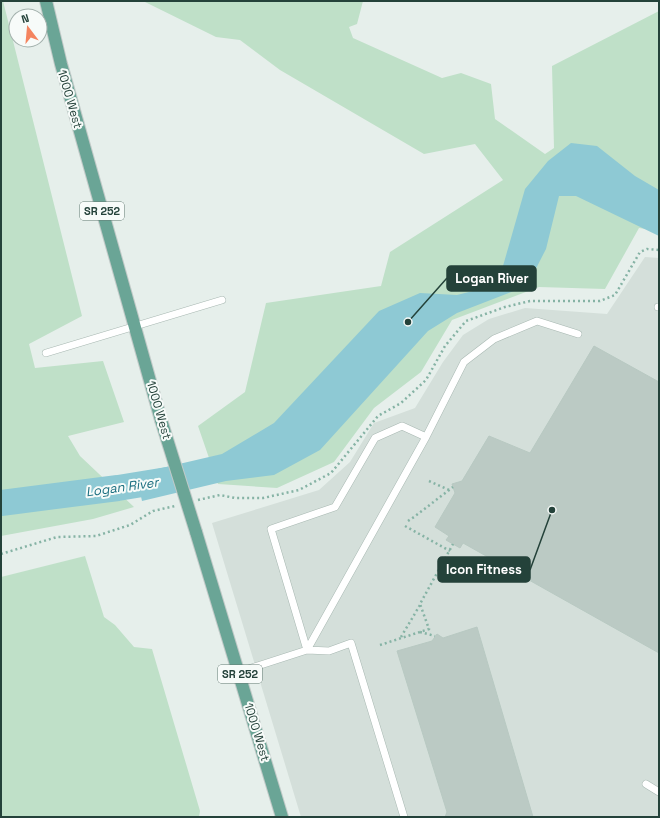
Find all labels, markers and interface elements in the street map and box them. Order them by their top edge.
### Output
north arrow [8,8,48,48]
text: N [20,11,31,26]
street label: 1000 West [54,68,86,130]
road number: SR 252 [80,202,124,220]
callout: Logan River [447,266,536,291]
text: Logan River [455,270,529,287]
street label: 1000 West [143,379,175,441]
water label: Logan River [85,473,161,500]
callout: Icon Fitness [438,557,530,582]
text: Icon Fitness [446,561,522,578]
road number: SR 252 [218,665,262,683]
street label: 1000 West [241,701,273,763]

